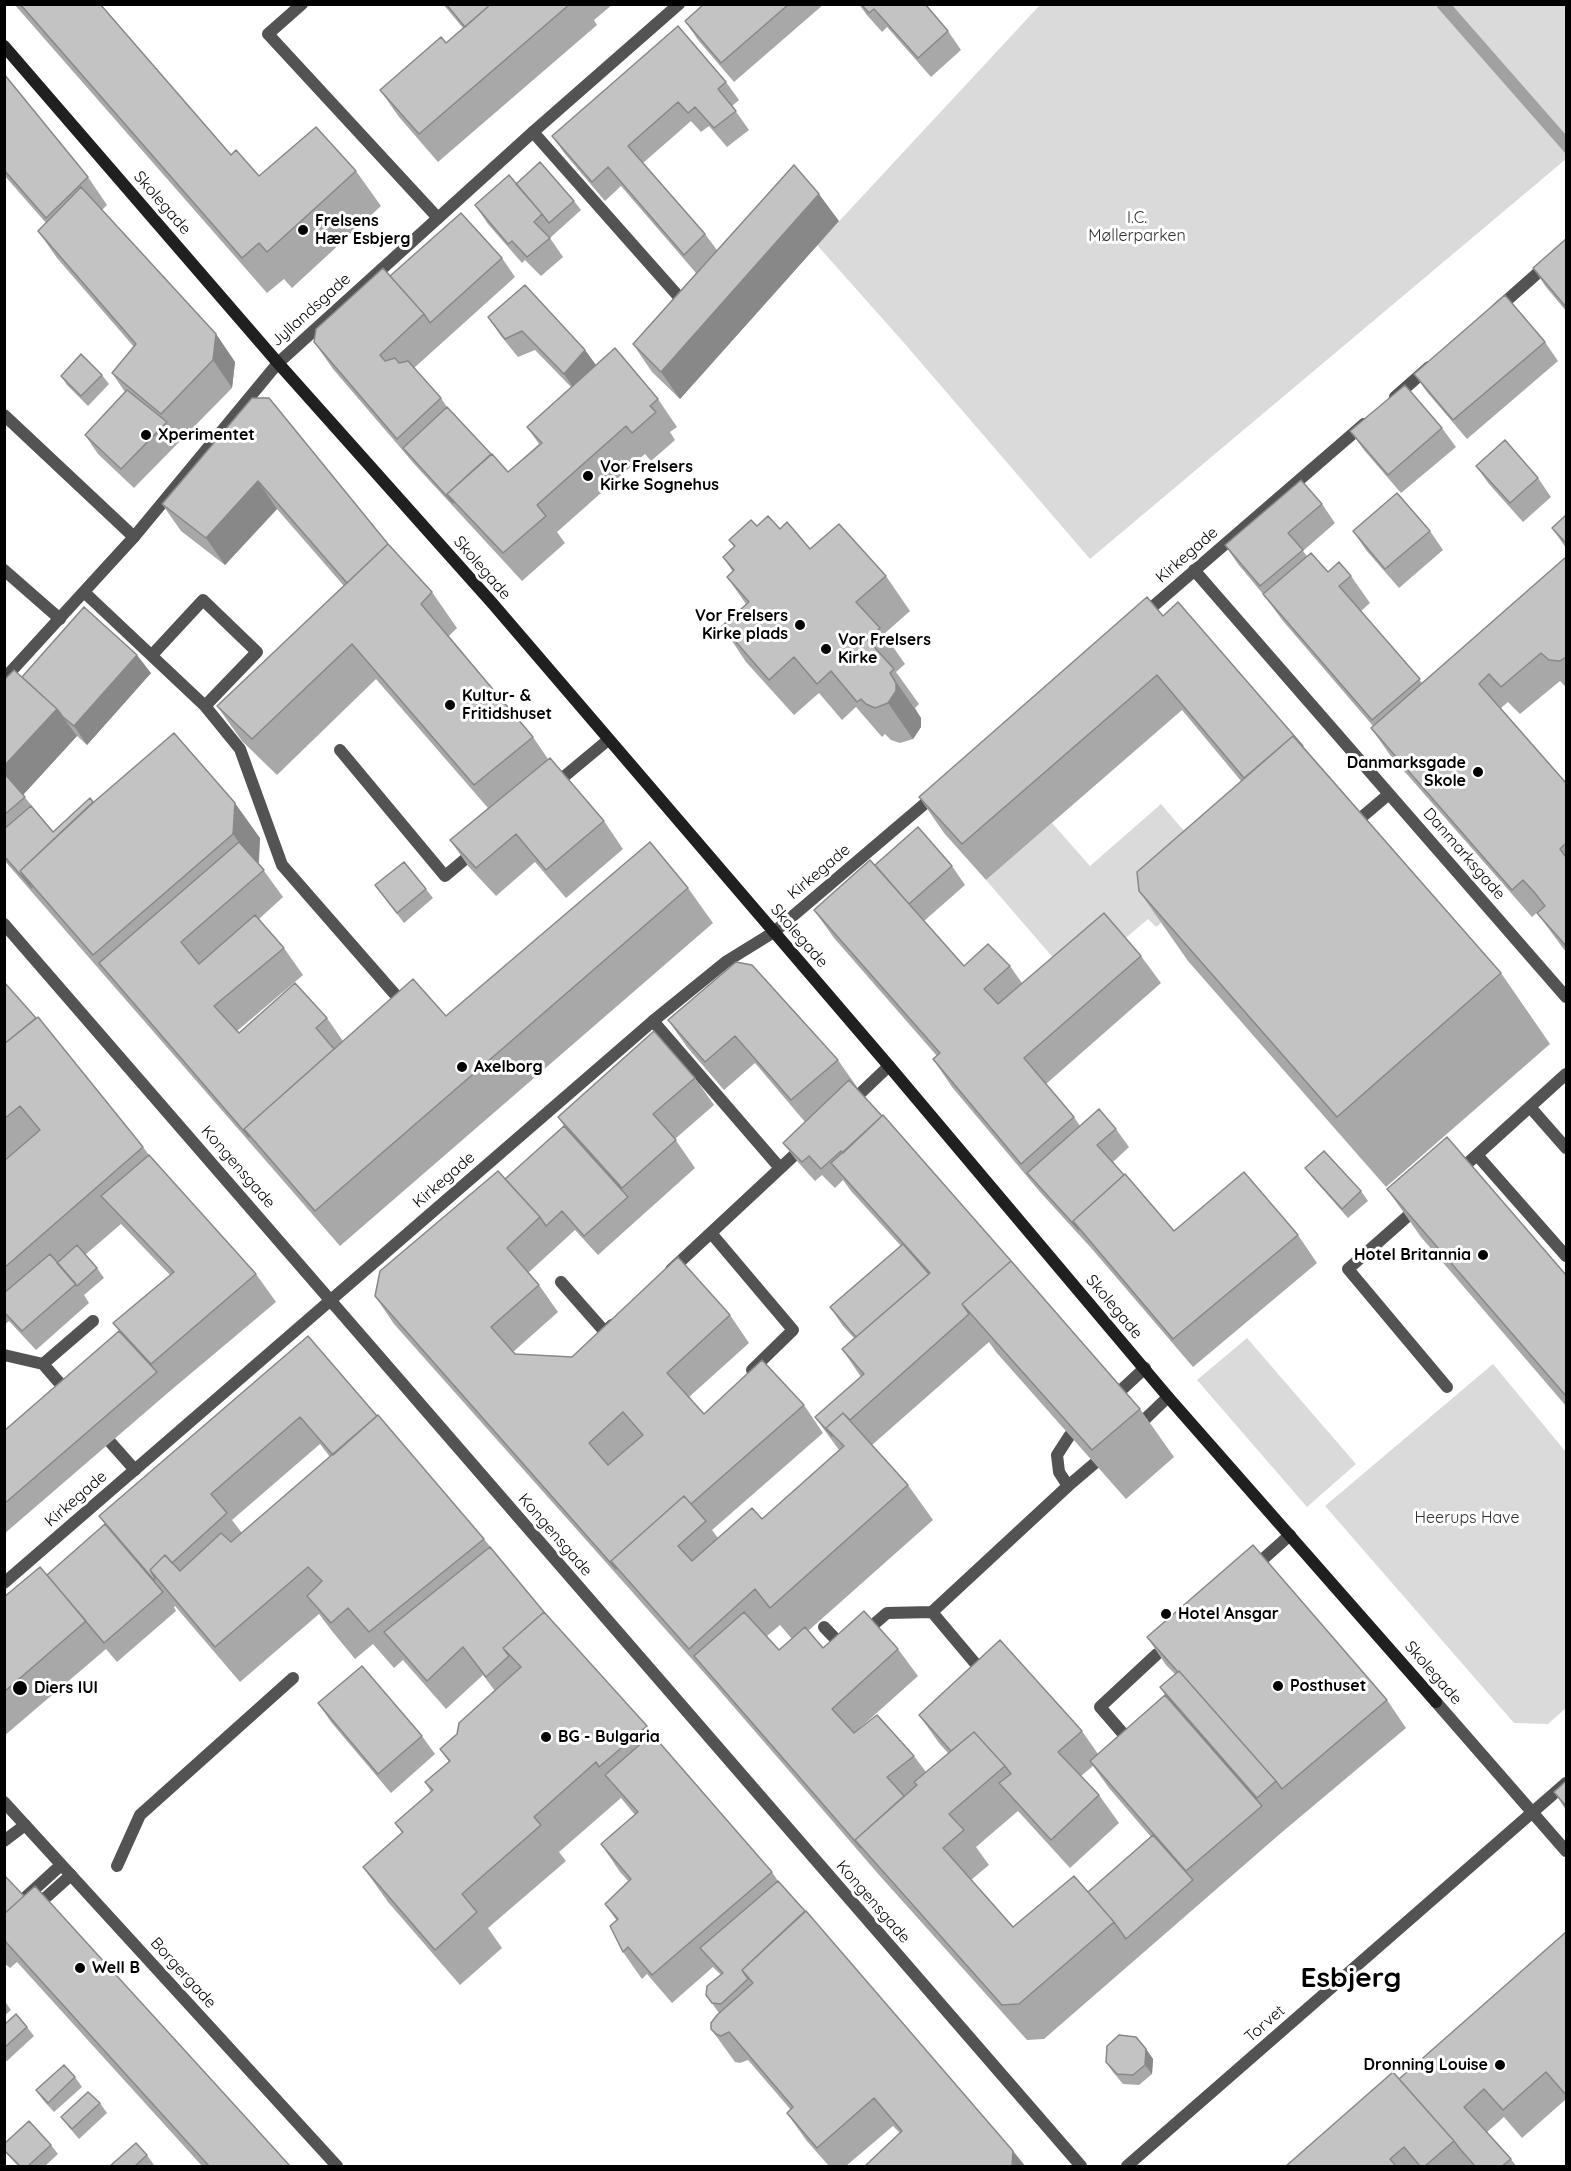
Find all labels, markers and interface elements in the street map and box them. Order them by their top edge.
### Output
street label: Skolegade [129,167,195,239]
park label: I.C. Møllerparken [1088,208,1186,246]
place label: Frelsens Hær Esbjerg [315,211,410,249]
marker: Frelsens Hær Esbjerg [296,223,310,237]
street label: Jyllandsgade [267,269,355,351]
place label: Xperimentet [158,425,255,445]
marker: Xperimentet [139,428,153,442]
place label: Vor Frelsers Kirke Sognehus [600,457,719,495]
marker: Vor Frelsers Kirke Sognehus [581,469,595,483]
street label: Kirkegade [1152,523,1222,587]
street label: Skolegade [449,532,515,604]
place label: Vor Frelsers Kirke plads [695,606,788,644]
marker: Vor Frelsers Kirke plads [793,618,807,632]
place label: Vor Frelsers Kirke [838,630,931,668]
marker: Vor Frelsers Kirke [819,642,833,656]
place label: Kultur- & Fritidshuset [462,686,552,724]
marker: Kultur- & Fritidshuset [443,698,457,712]
place label: Danmarksgade Skole [1347,753,1466,791]
marker: Danmarksgade Skole [1471,765,1485,779]
street label: Danmarksgade [1419,804,1509,904]
street label: Kirkegade [784,840,854,904]
street label: Skolegade [766,900,832,972]
place label: Axelborg [474,1057,543,1077]
marker: Axelborg [455,1060,469,1074]
street label: Kongensgade [197,1122,279,1212]
street label: Kirkegade [409,1148,479,1212]
place label: Hotel Britannia [1354,1245,1471,1265]
marker: Hotel Britannia [1476,1248,1490,1262]
street label: Skolegade [1082,1271,1146,1343]
street label: Kirkegade [41,1467,111,1531]
street label: Kongensgade [514,1490,596,1580]
park label: Heerups Have [1415,1508,1519,1528]
place label: Hotel Ansgar [1178,1604,1279,1624]
marker: Hotel Ansgar [1159,1607,1173,1621]
street label: Skolegade [1400,1637,1466,1709]
place label: Posthuset [1290,1676,1366,1696]
place label: Diers IUI [34,1678,98,1698]
marker: Diers IUI [11,1679,29,1697]
marker: Posthuset [1271,1679,1285,1693]
place label: BG - Bulgaria [558,1727,660,1747]
marker: BG - Bulgaria [539,1730,553,1744]
street label: Kongensgade [832,1857,914,1947]
street label: Borgergade [146,1934,220,2012]
place label: Well B [92,1958,140,1978]
marker: Well B [73,1961,87,1975]
district label: Esbjerg [1301,1962,1401,1996]
street label: Torvet [1241,2001,1289,2047]
place label: Dronning Louise [1364,2055,1488,2075]
marker: Dronning Louise [1493,2058,1507,2072]

